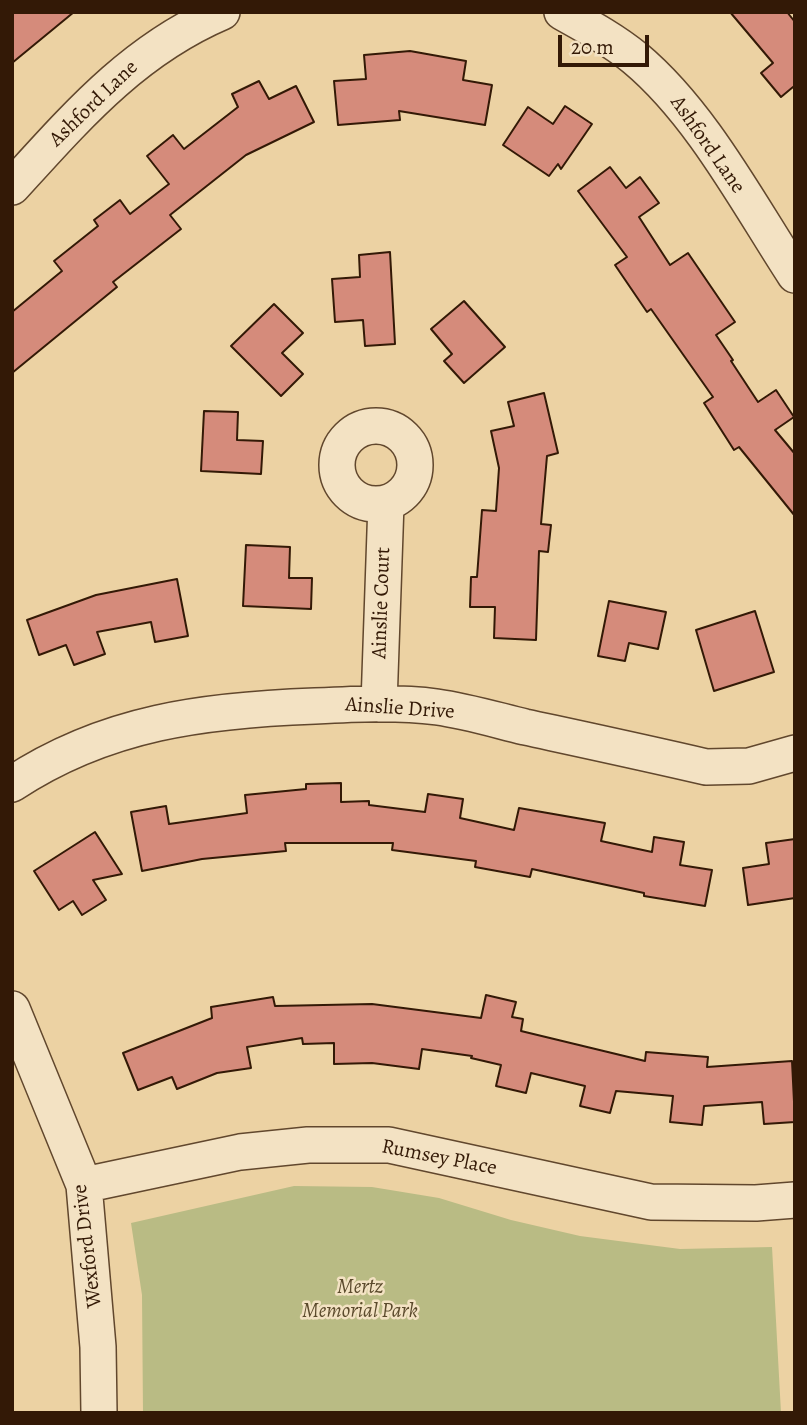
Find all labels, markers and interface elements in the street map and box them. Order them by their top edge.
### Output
scale bar [562,21,653,65]
text: 20 m [571,33,614,61]
street label: Ashford Lane [44,55,144,153]
street label: Ashford Lane [664,91,750,199]
street label: Ainslie Court [367,547,397,659]
street label: Ainslie Drive [345,693,455,725]
street label: Rumsey Place [379,1134,499,1182]
street label: Wexford Drive [68,1183,108,1309]
park label: Mertz Memorial Park [302,1275,418,1325]

